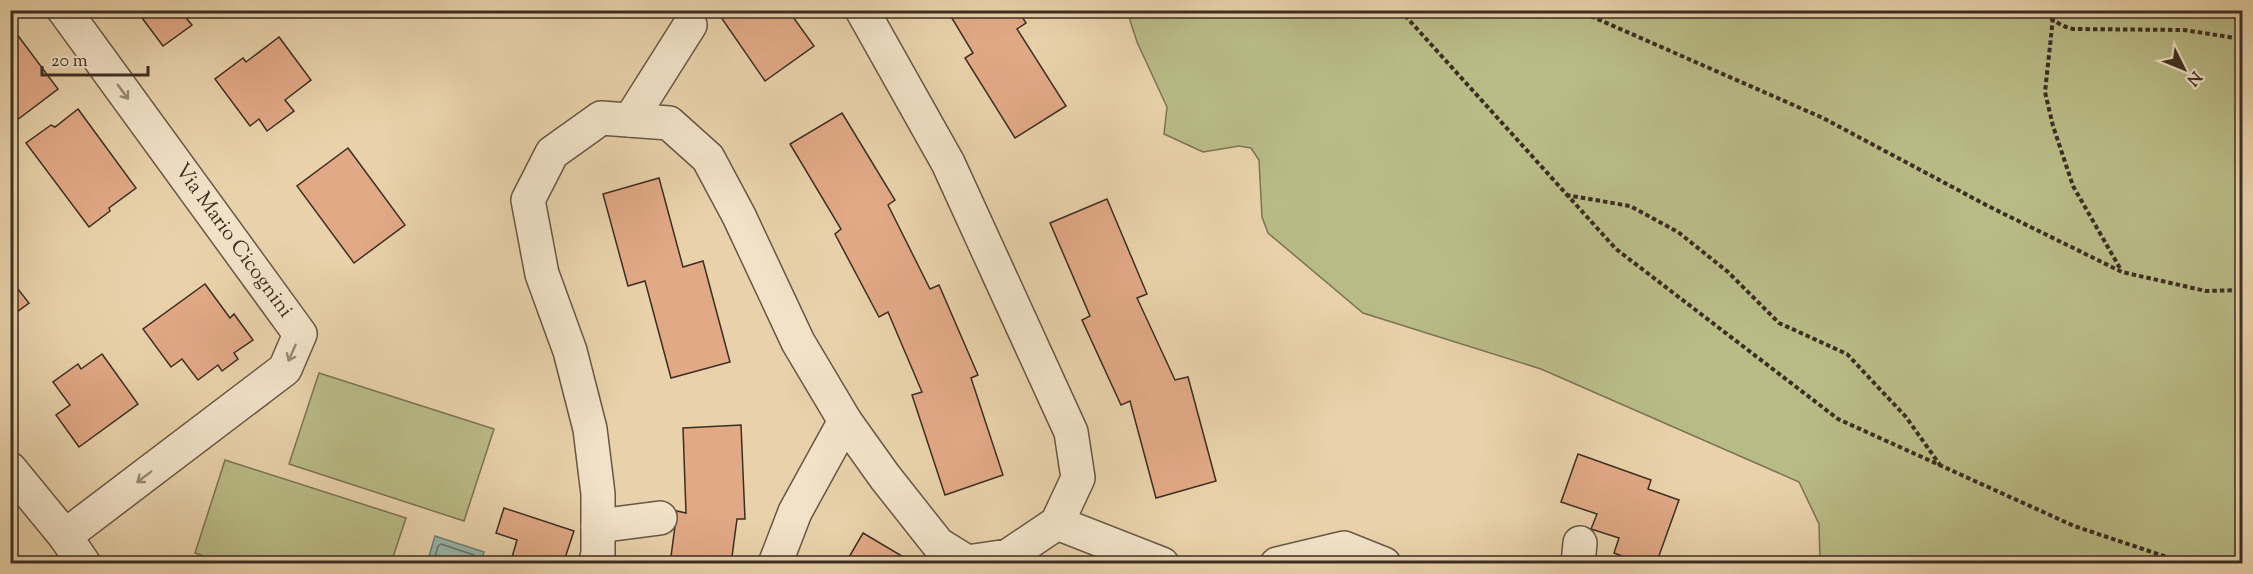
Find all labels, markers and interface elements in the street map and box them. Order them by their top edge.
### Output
scale bar [42,39,148,77]
north arrow [2154,39,2214,99]
text: 20 m [51,49,88,75]
text: N [2180,65,2206,90]
one-way arrow [117,83,129,99]
street label: Via Mario Cicognini [167,157,299,325]
one-way arrow [286,343,297,361]
one-way arrow [136,470,152,483]

